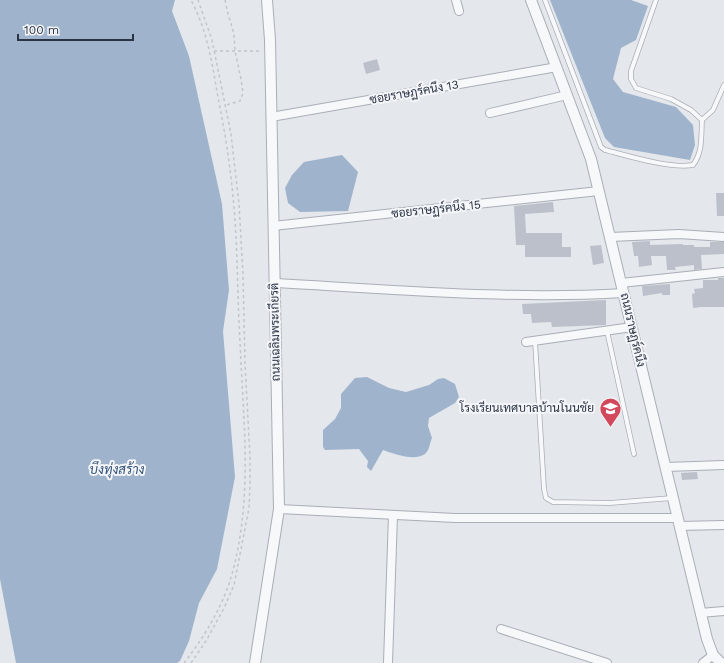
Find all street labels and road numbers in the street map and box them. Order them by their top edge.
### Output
street label: ซอยราษฏร์คนึง 13 [368,76,460,108]
street label: ซอยราษฏร์คนึง 15 [390,196,482,222]
street label: ถนนเฉลิมพระเกียรติ [266,283,283,381]
street label: ถนนราษฏร์คนึง [617,291,649,369]

